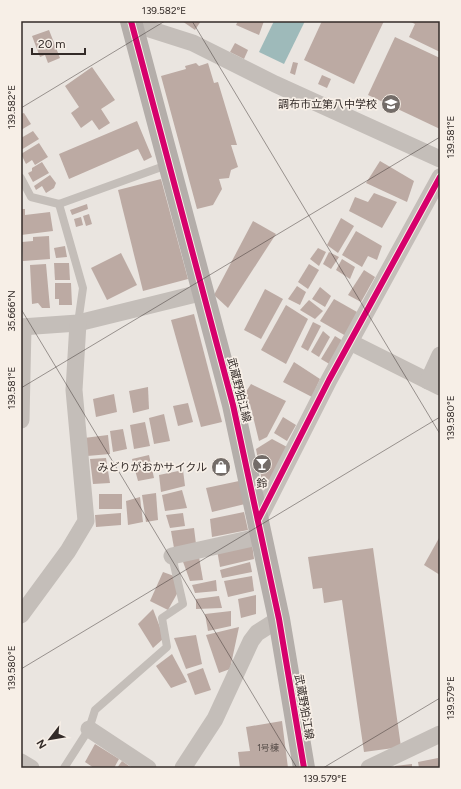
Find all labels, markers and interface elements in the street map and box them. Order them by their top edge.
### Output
text: 139.582°E [142,4,186,17]
scale bar [32,30,85,56]
text: 20 m [38,37,66,51]
text: 139.582°E [5,85,18,129]
school or university icon: 調布市立第八中学校 [380,93,402,115]
place label: 調布市立第八中学校 [278,98,377,111]
text: 139.581°E [444,115,457,158]
text: 35.666°N [5,290,18,332]
street label: 武蔵野狛江線 [225,356,253,424]
text: 139.581°E [5,366,18,409]
text: 139.580°E [444,395,457,441]
bar icon: 鈴 [251,453,273,475]
shop icon: みどりがおかサイクル [210,456,232,478]
place label: みどりがおかサイクル [98,461,207,474]
place label: 鈴 [257,477,268,490]
text: 139.580°E [5,645,18,691]
street label: 武蔵野狛江線 [292,673,316,741]
text: 139.579°E [444,676,457,720]
north arrow [30,719,70,759]
text: N [34,737,50,751]
house number: 1号棟 [257,742,280,753]
text: 139.579°E [303,772,347,785]

